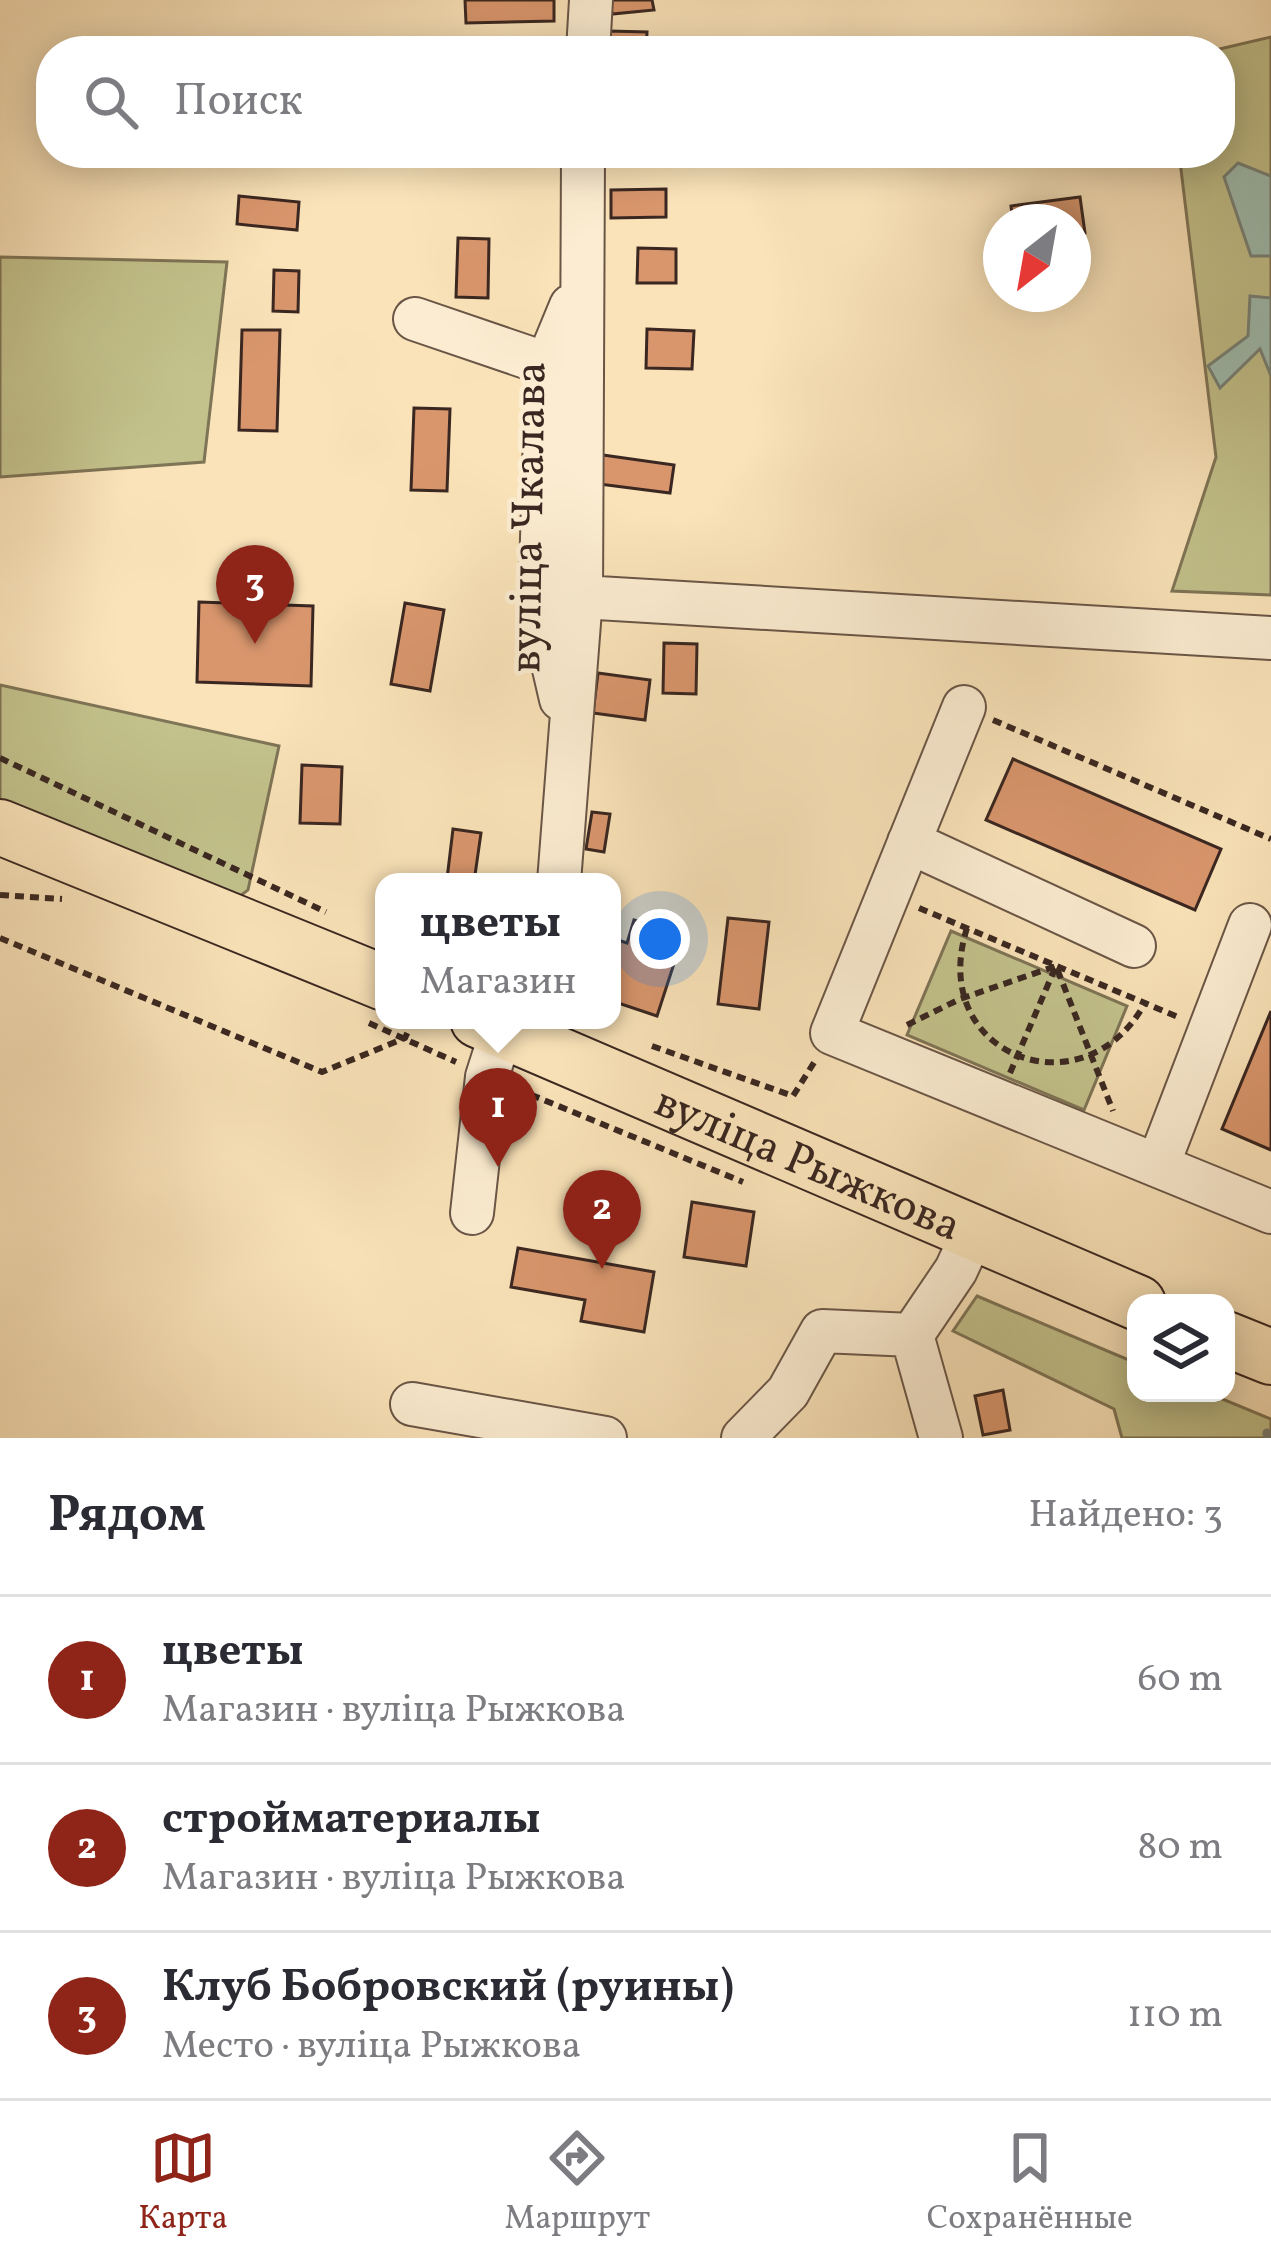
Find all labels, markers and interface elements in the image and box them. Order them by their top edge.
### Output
search box [36,36,1235,168]
icon: search [78,69,144,135]
text: Поиск [174,71,303,134]
north arrow [983,204,1091,312]
street label: вуліца Чкалава [496,361,565,673]
pin: 3 [216,545,294,644]
popup [375,873,621,1029]
text: цветы [420,893,561,956]
your location [630,909,690,969]
text: Магазин [420,956,576,1010]
pin: 1 [459,1068,537,1167]
street label: вуліца Рыжкова [644,1072,970,1260]
pin: 2 [563,1170,641,1269]
map controls [1127,1294,1235,1402]
button: layers [1127,1294,1235,1402]
text: Рядом [48,1481,206,1552]
text: Найдено: 3 [1028,1489,1223,1543]
text: цветы [162,1621,303,1684]
text: 1 [79,1653,95,1707]
text: 60 m [1138,1653,1223,1707]
text: Магазин · вуліца Рыжкова [162,1684,626,1738]
text: стройматериалы [162,1789,541,1852]
text: 2 [77,1821,97,1875]
text: 80 m [1137,1821,1223,1875]
text: Магазин · вуліца Рыжкова [162,1852,626,1906]
text: Клуб Бобровский (руины) [162,1957,734,2020]
text: 3 [77,1989,97,2043]
text: 110 m [1127,1989,1223,2043]
text: Место · вуліца Рыжкова [162,2020,581,2074]
tab: Карта [138,2125,228,2243]
tab: Маршрут [505,2125,650,2243]
tab: Сохранённые [927,2125,1133,2243]

